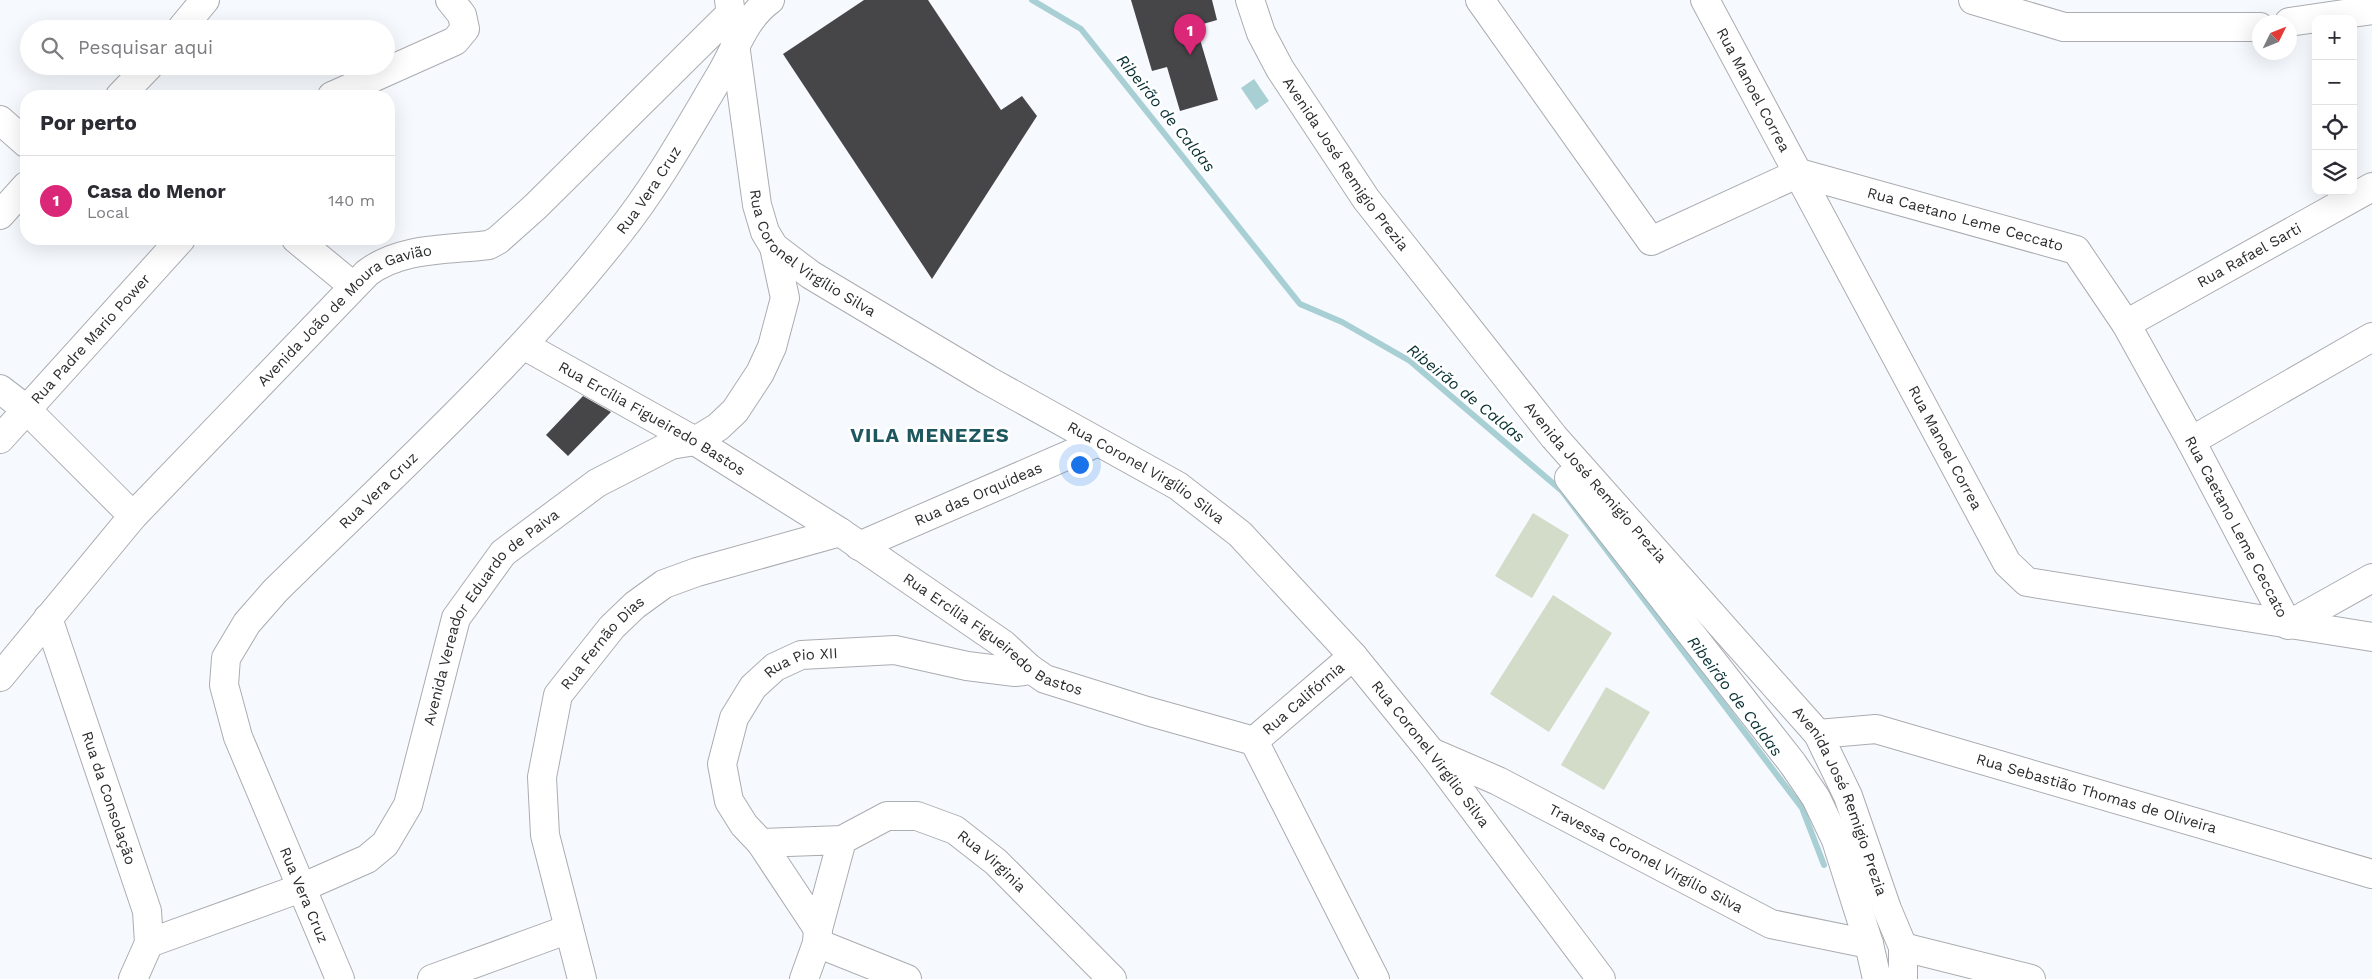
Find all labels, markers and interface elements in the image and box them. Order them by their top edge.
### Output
pin: 1 [1174,14,1206,55]
north arrow [2252,15,2297,60]
map controls [2312,15,2357,195]
button: + [2312,15,2357,60]
search box [20,20,395,75]
street label: Rua Manoel Correa [1713,25,1794,155]
icon: search [38,34,66,62]
text: Pesquisar aqui [78,36,213,59]
water label: Ribeirão de Caldas [1113,50,1219,176]
button: − [2312,60,2357,105]
street label: Avenida José Remigio Prezia [1279,74,1413,255]
button: locate [2312,105,2357,150]
text: Por perto [40,110,137,135]
street label: Rua Vera Cruz [612,143,685,238]
button: layers [2312,150,2357,195]
text: Casa do Menor [87,180,226,203]
street label: Rua Caetano Leme Ceccato [1865,183,2065,255]
street label: Rua Coronel Virgílio Silva [746,188,879,321]
text: 1 [53,191,59,210]
text: 140 m [328,191,375,210]
text: Local [87,203,129,222]
street label: Rua Rafael Sarti [2194,219,2304,292]
street label: Avenida João de Moura Gavião [254,241,433,390]
street label: Rua Padre Mario Power [27,270,154,408]
water label: Ribeirão de Caldas [1403,340,1529,446]
street label: Rua Ercília Figueiredo Bastos [555,357,749,479]
street label: Rua Manoel Correa [1905,382,1986,513]
street label: Avenida José Remigio Prezia [1521,398,1671,567]
street label: Rua Coronel Virgílio Silva [1064,417,1228,528]
district label: VILA MENEZES [850,423,1010,447]
street label: Rua Caetano Leme Ceccato [2181,433,2291,621]
street label: Rua Vera Cruz [335,448,421,533]
your location [1067,452,1093,478]
street label: Rua das Orquídeas [912,458,1045,530]
street label: Avenida Vereador Eduardo de Paiva [420,505,563,727]
street label: Rua Ercília Figueiredo Bastos [900,569,1085,699]
street label: Rua Fernão Dias [557,592,648,693]
water label: Ribeirão de Caldas [1684,632,1786,760]
street label: Rua Pio XII [760,644,838,682]
street label: Rua Califórnia [1259,658,1348,739]
street label: Rua Coronel Virgílio Silva [1368,677,1494,831]
street label: Avenida José Remigio Prezia [1789,703,1891,899]
street label: Rua da Consolação [78,729,140,867]
street label: Rua Sebastião Thomas de Oliveira [1974,750,2219,837]
street label: Travessa Coronel Virgílio Silva [1546,800,1747,917]
street label: Rua Virginia [954,826,1030,896]
street label: Rua Vera Cruz [276,844,332,946]

